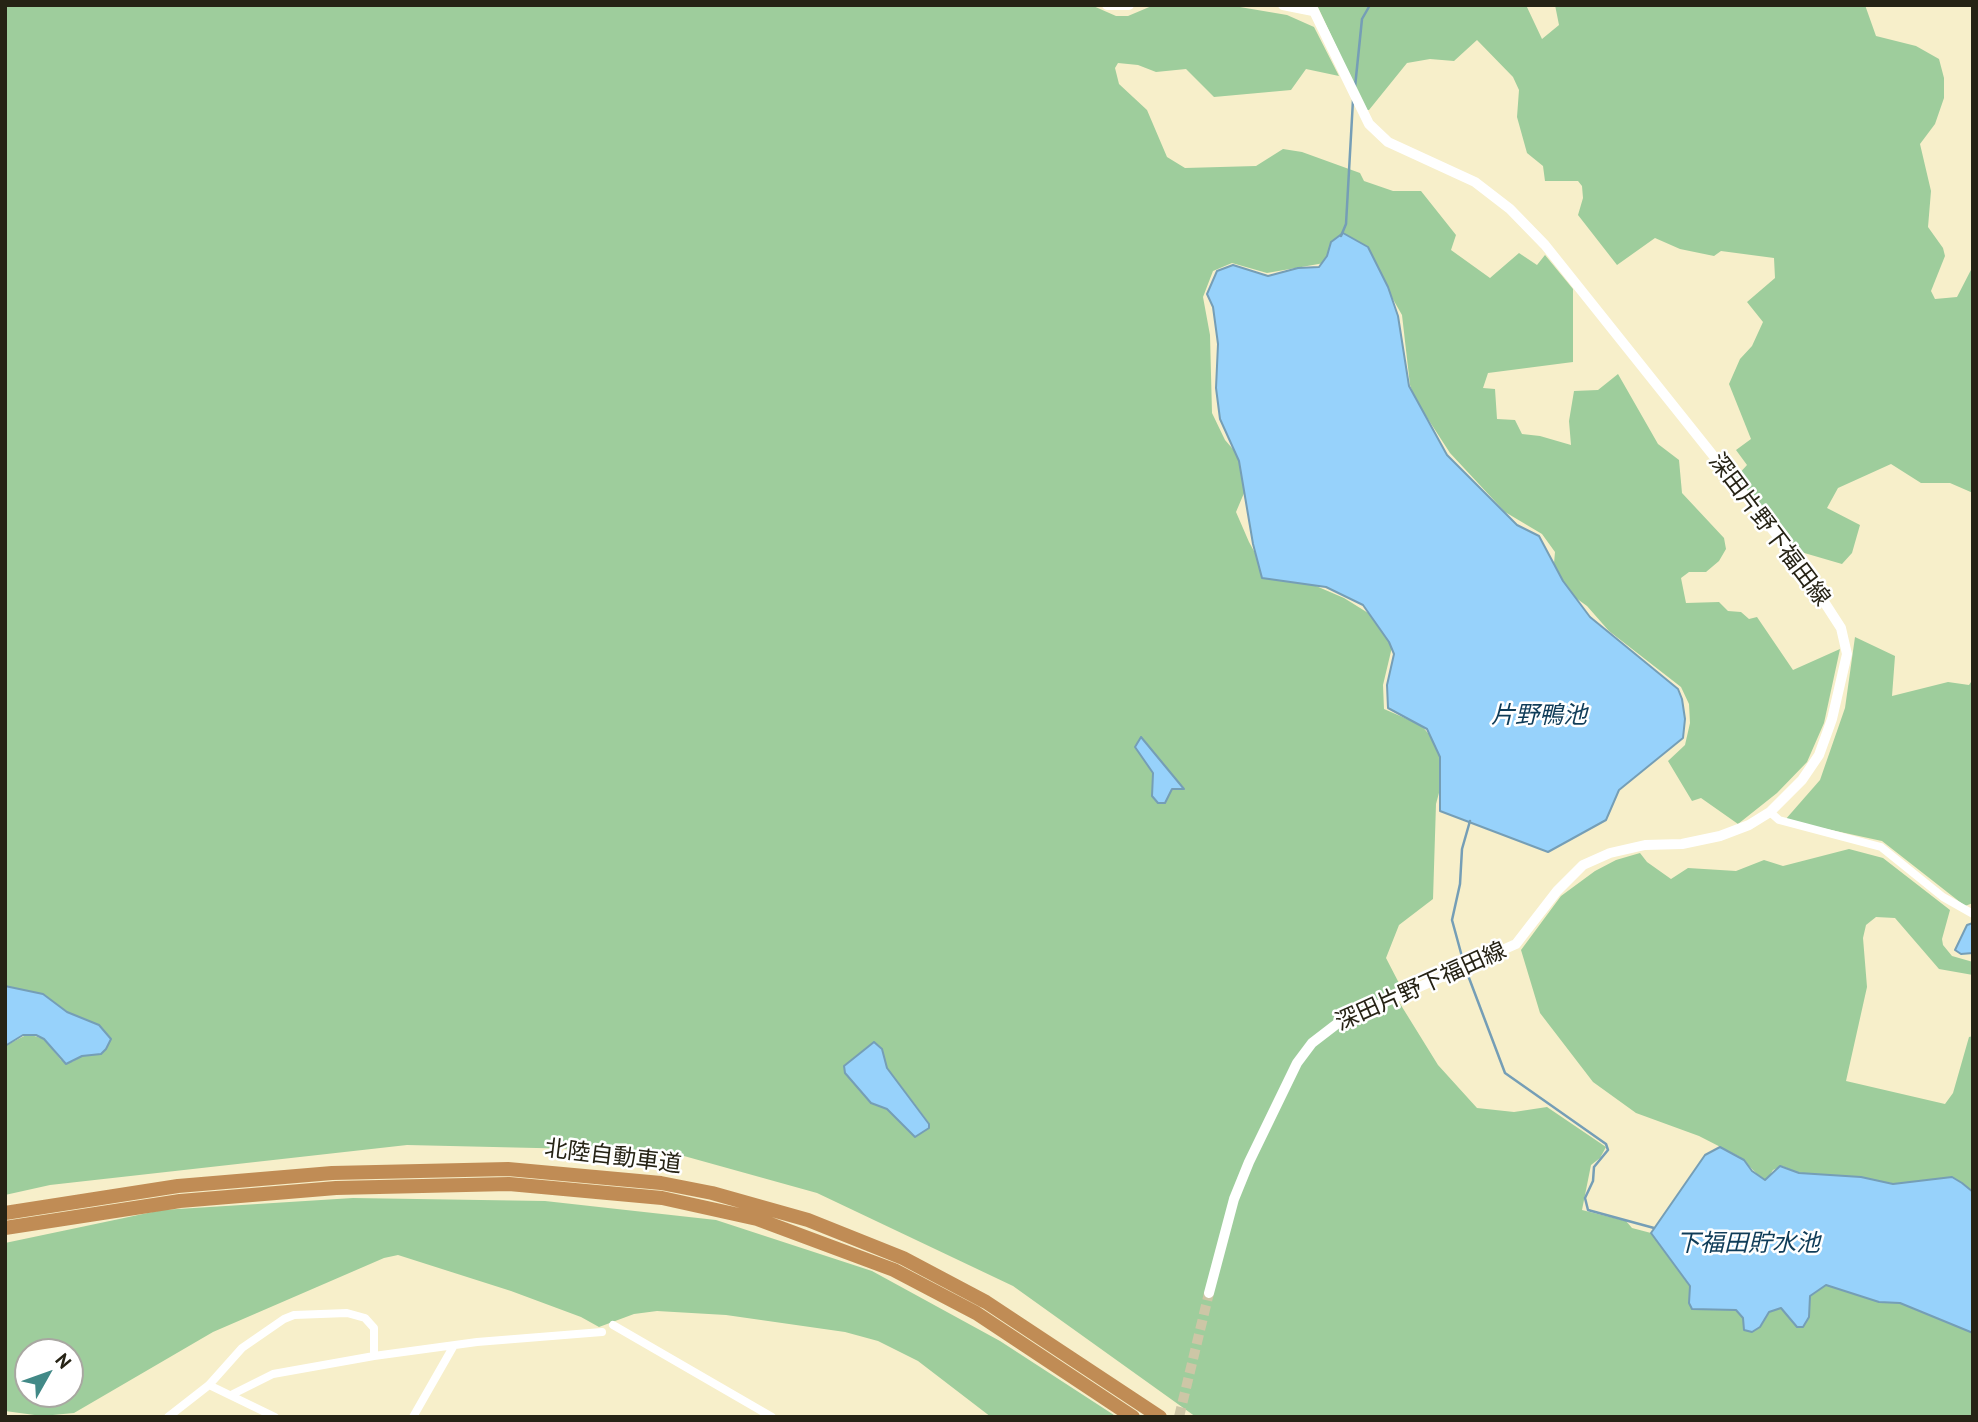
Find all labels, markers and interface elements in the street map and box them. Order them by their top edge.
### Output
street label: 深田片野下福田線 [1703,448,1835,612]
water label: 片野鴨池 [1491,702,1587,730]
street label: 深田片野下福田線 [1331,937,1511,1037]
street label: 北陸自動車道 [543,1135,683,1179]
water label: 下福田貯水池 [1676,1230,1820,1258]
north arrow [14,1338,84,1408]
text: N [50,1348,77,1373]

